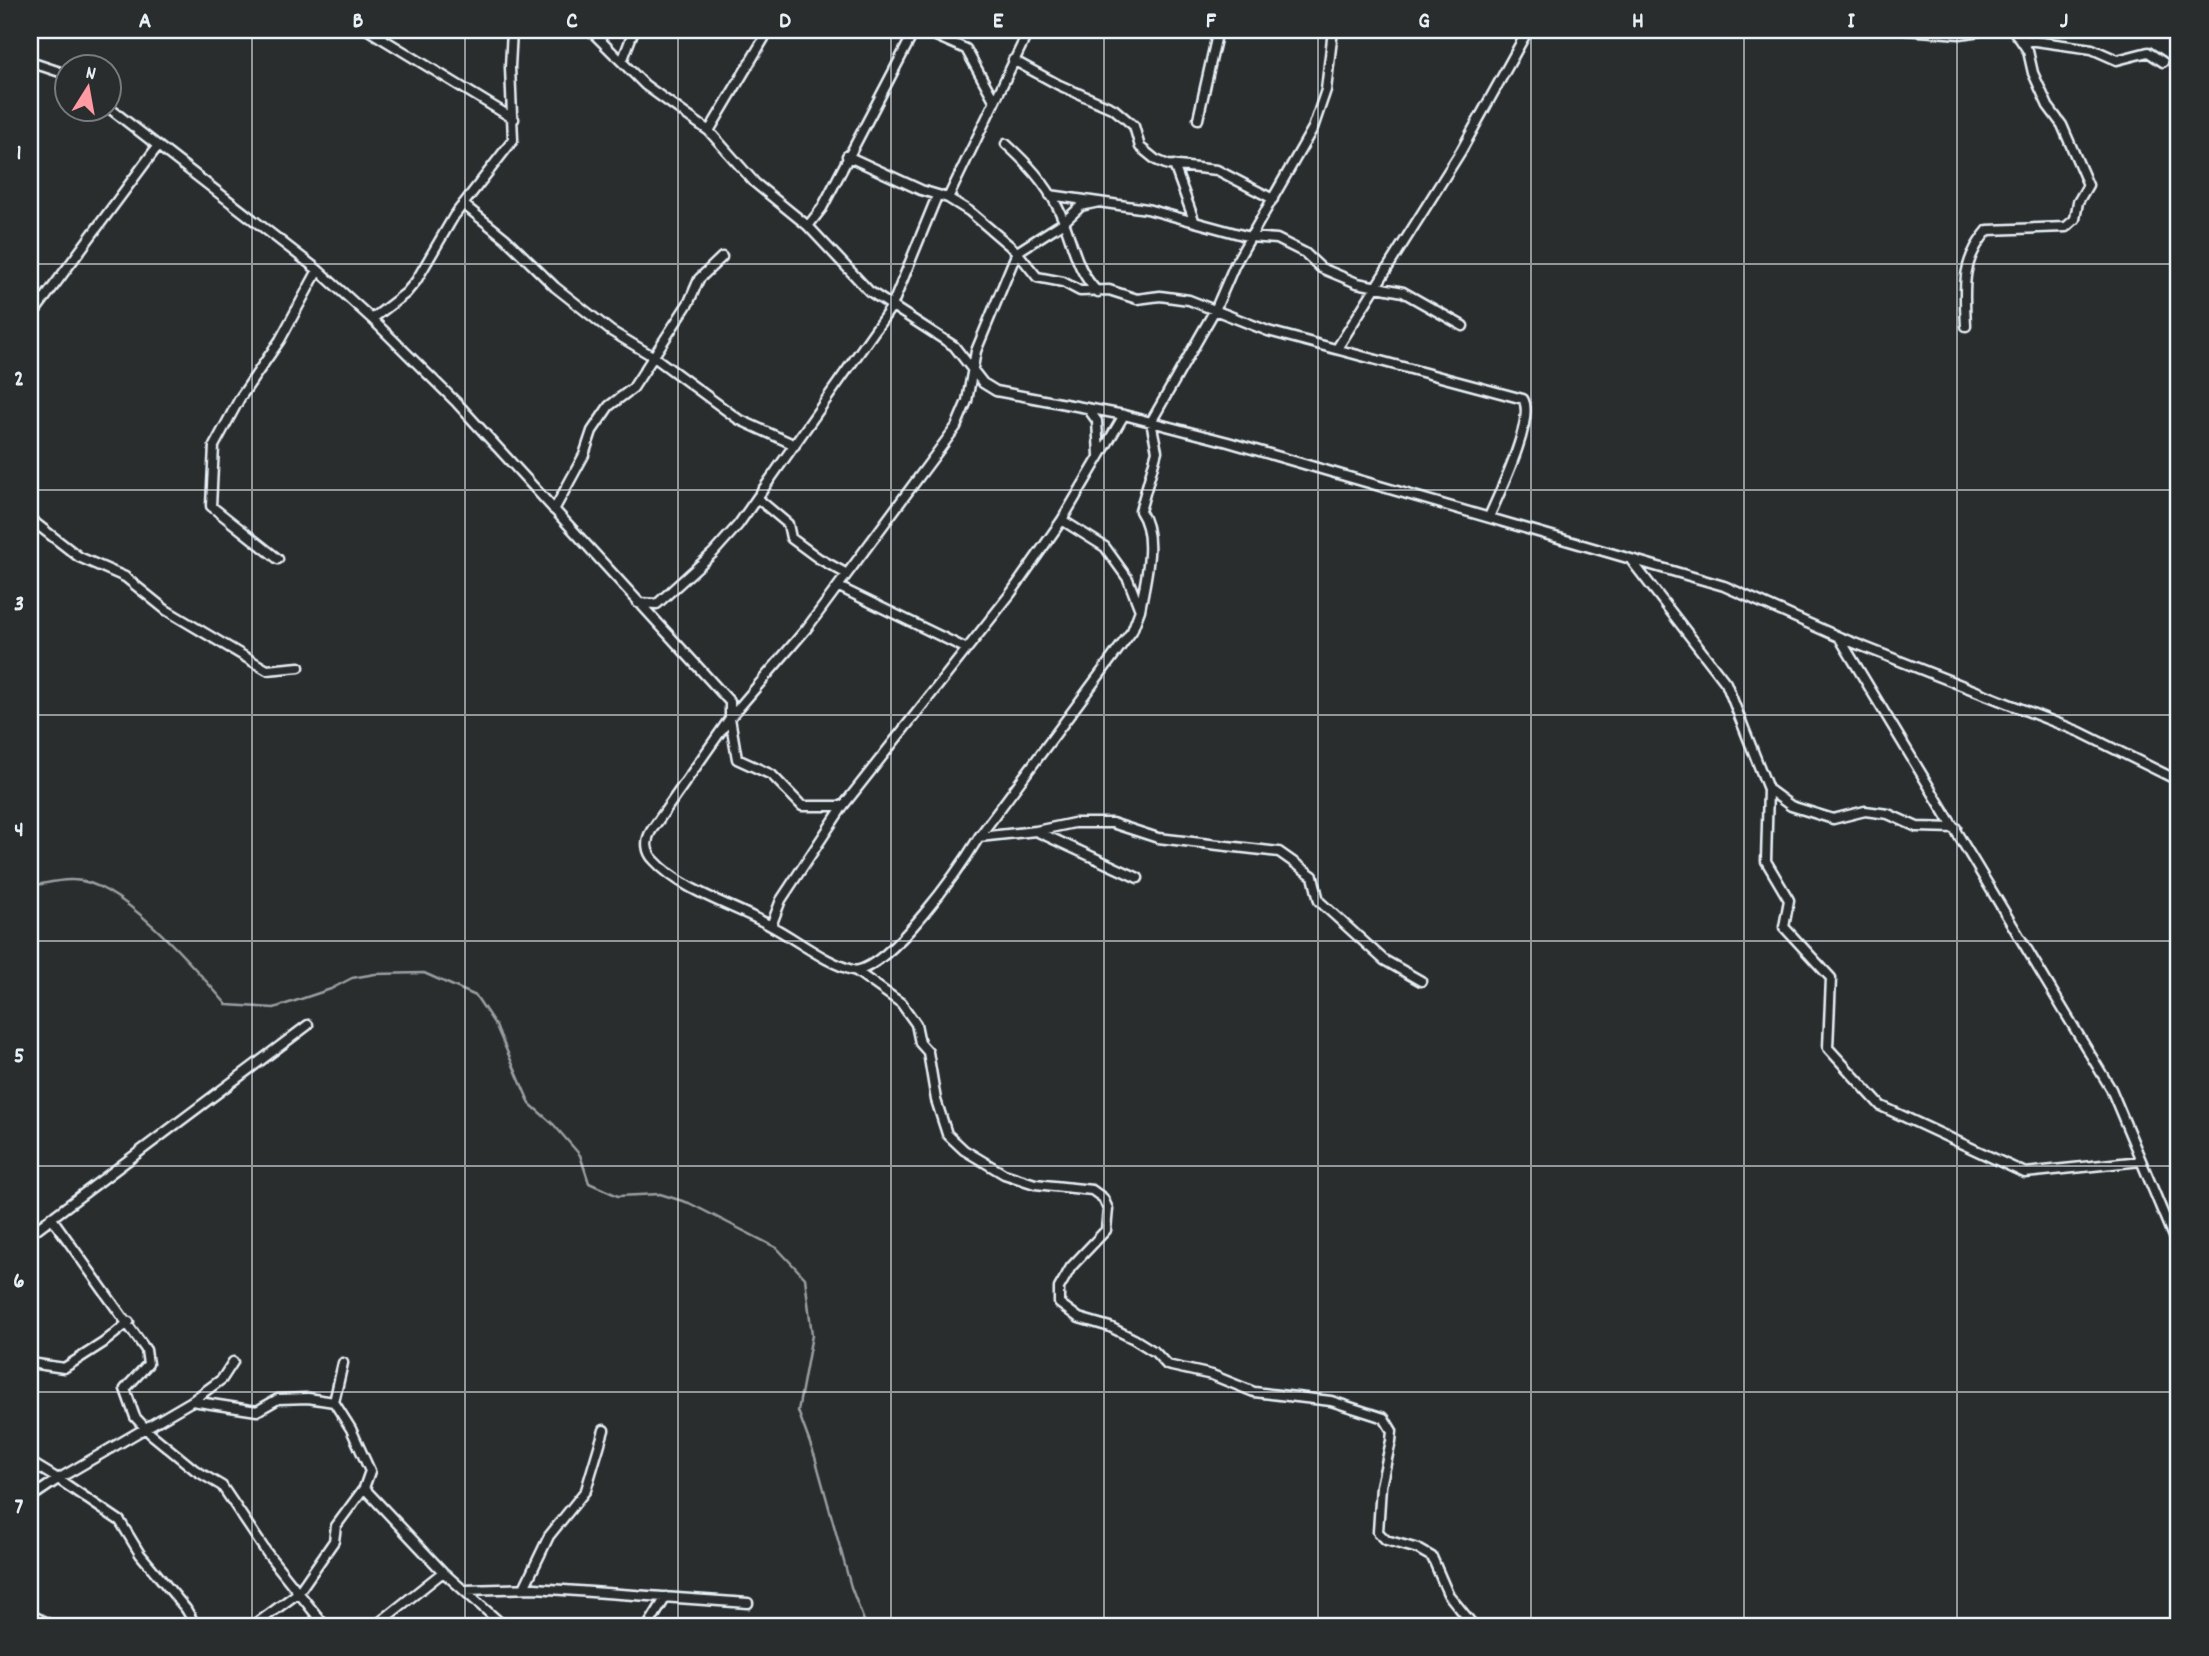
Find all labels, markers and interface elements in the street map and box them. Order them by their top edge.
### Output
text: A [139,6,151,39]
text: B [353,6,364,39]
text: C [566,6,578,39]
text: D [779,6,791,39]
text: E [993,6,1004,39]
text: F [1206,6,1217,39]
text: G [1418,6,1430,39]
text: H [1632,6,1644,39]
text: I [1847,6,1855,39]
text: J [2060,6,2068,39]
north arrow [52,52,122,122]
text: N [83,61,98,89]
text: 1 [16,138,22,171]
text: 2 [14,364,24,397]
text: 3 [14,589,24,622]
text: 4 [14,815,24,848]
text: 5 [14,1041,24,1074]
text: 6 [13,1266,25,1299]
text: 7 [15,1492,24,1525]

